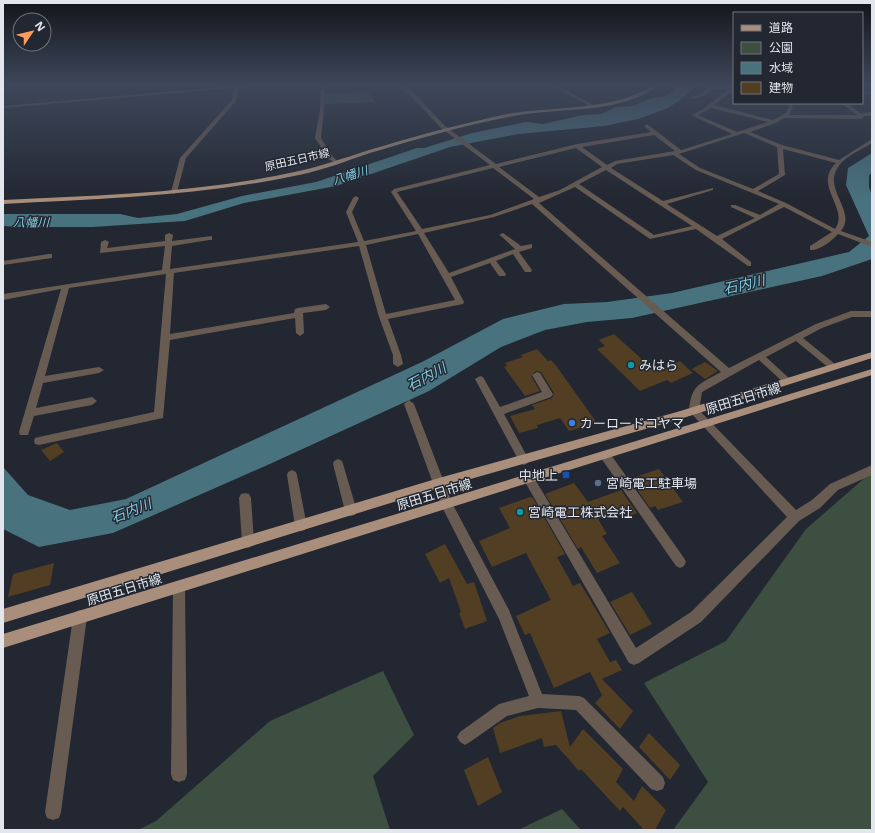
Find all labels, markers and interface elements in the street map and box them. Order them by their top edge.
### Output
north arrow [12,12,52,52]
legend [733,12,863,104]
text: N [32,18,49,34]
text: 道路 [769,19,793,36]
text: 公園 [769,39,793,56]
text: 水域 [769,59,793,76]
text: 建物 [769,79,793,96]
street label: 原田五日市線 [263,144,331,174]
water label: 八幡川 [330,161,372,188]
water label: 八幡川 [13,213,51,231]
water label: 石内川 [721,270,769,298]
place label: みはら [639,356,678,374]
water label: 石内川 [403,357,451,394]
marker: みはら [626,360,636,370]
street label: 原田五日市線 [703,378,783,418]
place label: カーロードコヤマ [580,414,684,432]
marker: カーロードコヤマ [567,418,577,428]
place label: 中地上 [519,466,558,484]
marker: 中地上 [561,470,571,480]
street label: 原田五日市線 [394,474,474,514]
place label: 宮崎電工駐車場 [606,474,697,492]
marker: 宮崎電工駐車場 [593,478,603,488]
water label: 石内川 [108,493,156,527]
place label: 宮崎電工株式会社 [528,503,632,521]
marker: 宮崎電工株式会社 [515,507,525,517]
street label: 原田五日市線 [84,569,164,609]

